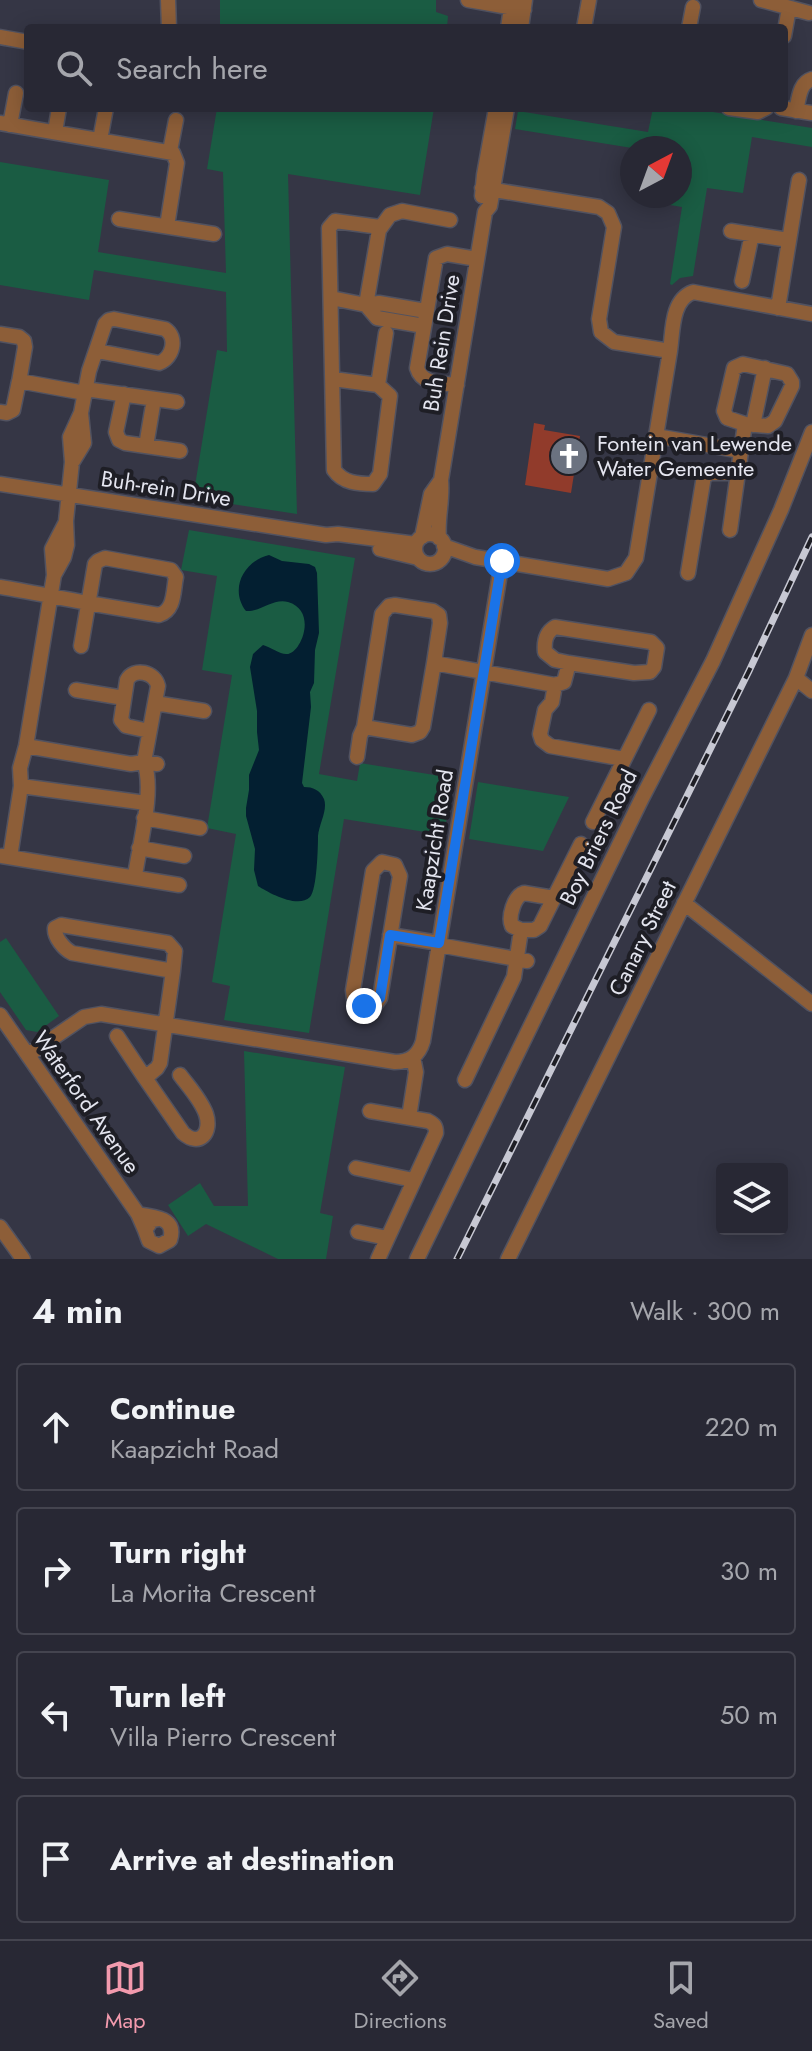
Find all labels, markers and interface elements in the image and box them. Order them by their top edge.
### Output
search box [24,24,788,112]
icon: search [52,46,96,90]
text: Search here [116,47,268,90]
north arrow [620,136,692,208]
street label: Buh Rein Drive [414,272,468,414]
place label: Fontein van Lewende Water Gemeente [597,427,792,484]
church icon: Fontein van Lewende Water Gemeente [548,435,590,477]
street label: Buh-rein Drive [99,462,233,514]
route start [484,543,520,579]
street label: Boy Briers Road [551,764,645,910]
street label: Kaapzicht Road [407,767,461,913]
street label: Canary Street [600,874,684,1001]
route end [346,988,382,1024]
street label: Waterford Avenue [26,1024,148,1180]
map controls [716,1163,788,1235]
button: layers [716,1163,788,1235]
text: 4 min [32,1287,123,1336]
text: Walk · 300 m [630,1292,780,1330]
text: Continue [110,1387,236,1430]
icon: ahead [34,1405,78,1449]
text: 220 m [705,1408,778,1446]
text: Kaapzicht Road [110,1430,279,1468]
text: Turn right [110,1531,246,1574]
icon: right [34,1549,78,1593]
text: 30 m [720,1552,778,1590]
text: La Morita Crescent [110,1574,315,1612]
text: Turn left [110,1675,225,1718]
icon: left [34,1693,78,1737]
text: 50 m [720,1696,778,1734]
text: Villa Pierro Crescent [110,1718,336,1756]
icon: arrive [34,1837,78,1881]
text: Arrive at destination [110,1838,395,1881]
tab: Map [103,1956,147,2036]
tab: Directions [354,1956,447,2036]
tab: Saved [653,1956,709,2036]

